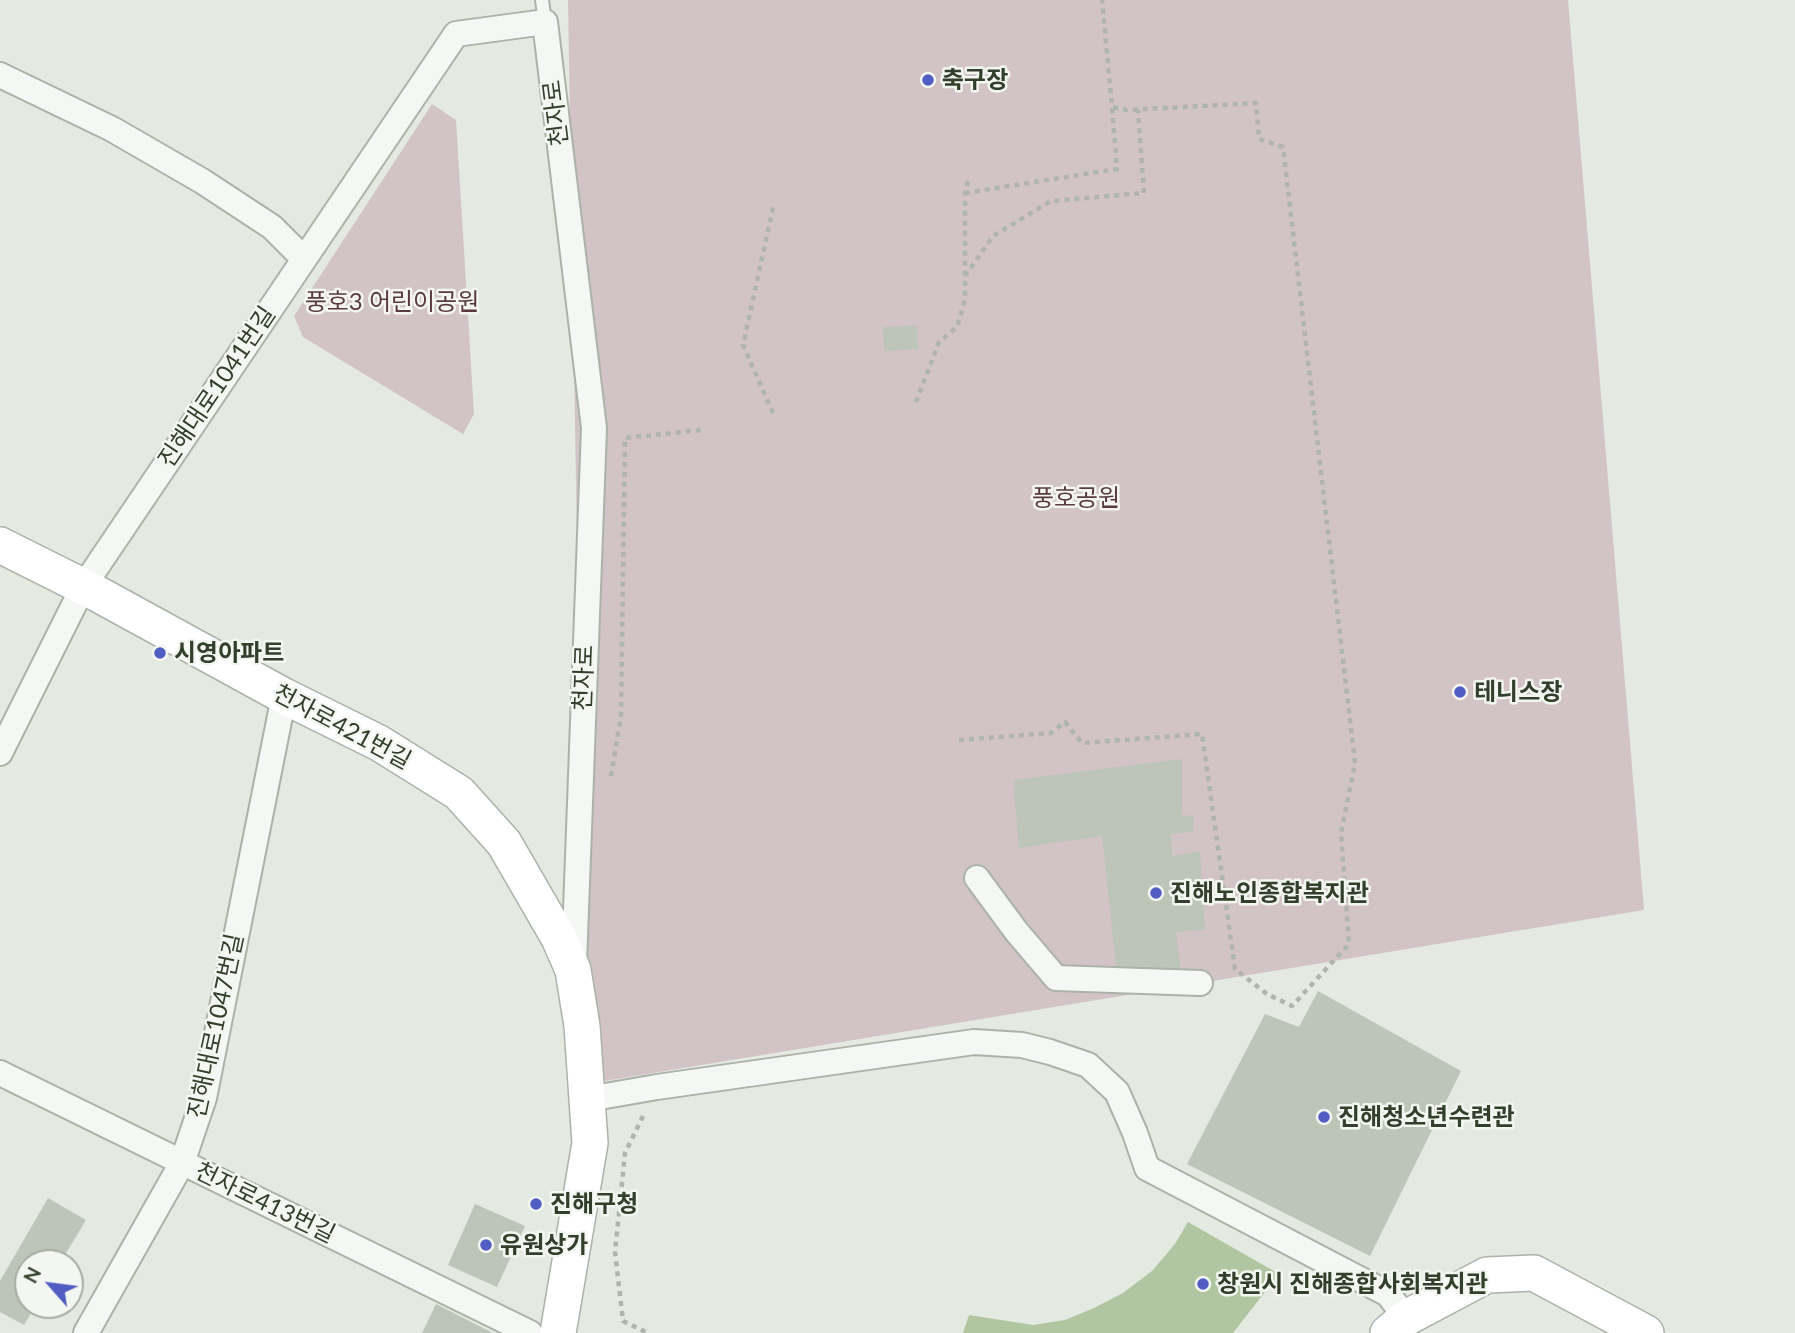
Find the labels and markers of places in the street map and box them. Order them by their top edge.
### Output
place label: 축구장 [942,66,1008,94]
marker: 축구장 [920,72,936,88]
place label: 시영아파트 [174,639,284,667]
marker: 시영아파트 [152,645,168,661]
place label: 테니스장 [1474,678,1562,706]
marker: 테니스장 [1452,684,1468,700]
place label: 진해노인종합복지관 [1170,879,1369,907]
marker: 진해노인종합복지관 [1148,885,1164,901]
place label: 진해청소년수련관 [1338,1103,1515,1131]
marker: 진해청소년수련관 [1316,1109,1332,1125]
place label: 진해구청 [550,1190,638,1218]
marker: 진해구청 [528,1196,544,1212]
place label: 유원상가 [500,1231,588,1259]
marker: 유원상가 [478,1237,494,1253]
place label: 창원시 진해종합사회복지관 [1217,1270,1488,1298]
marker: 창원시 진해종합사회복지관 [1195,1276,1211,1292]

